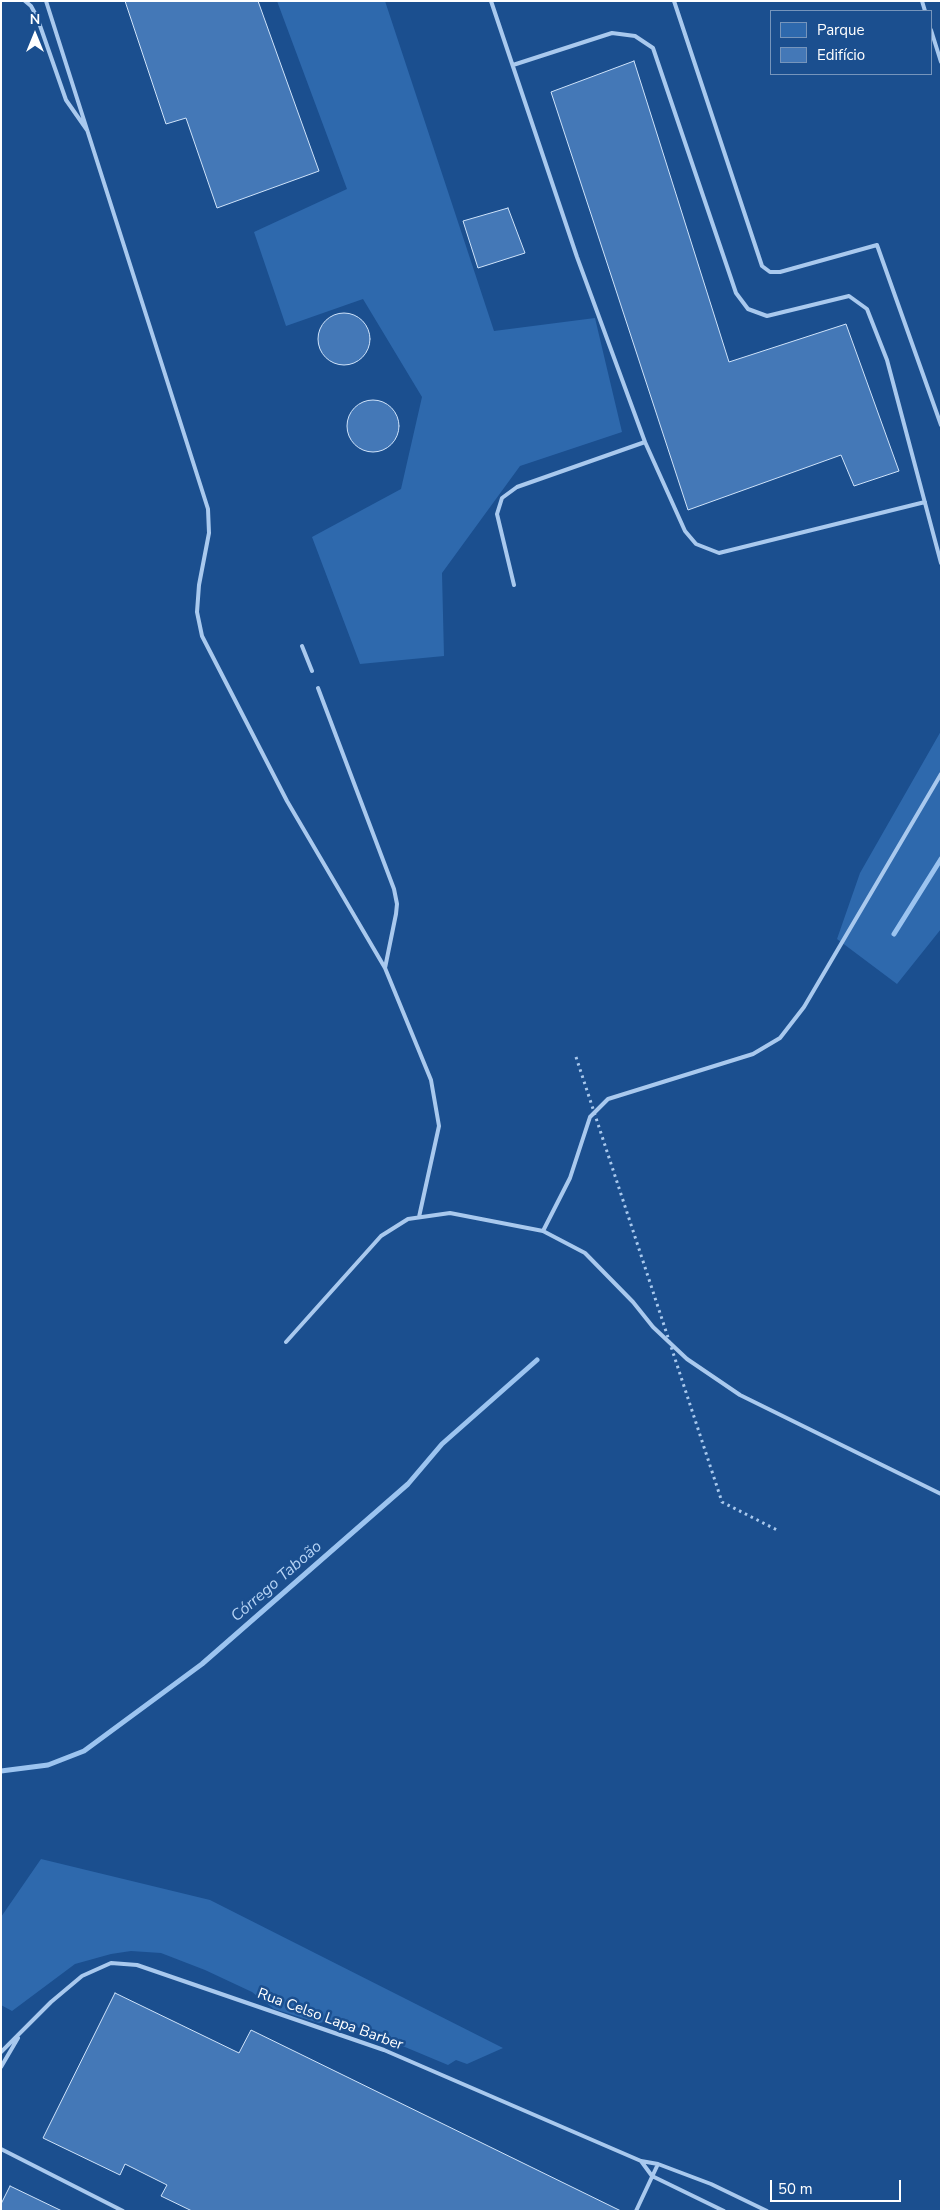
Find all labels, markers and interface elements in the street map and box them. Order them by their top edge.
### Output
north arrow [10,10,60,60]
text: N [30,10,40,29]
legend [770,10,932,75]
text: Parque [817,20,865,40]
text: Edifício [817,45,865,65]
water label: Córrego Taboão [228,1537,326,1627]
street label: Rua Celso Lapa Barber [255,1985,405,2055]
scale bar [772,2170,903,2202]
text: 50 m [778,2179,813,2199]

